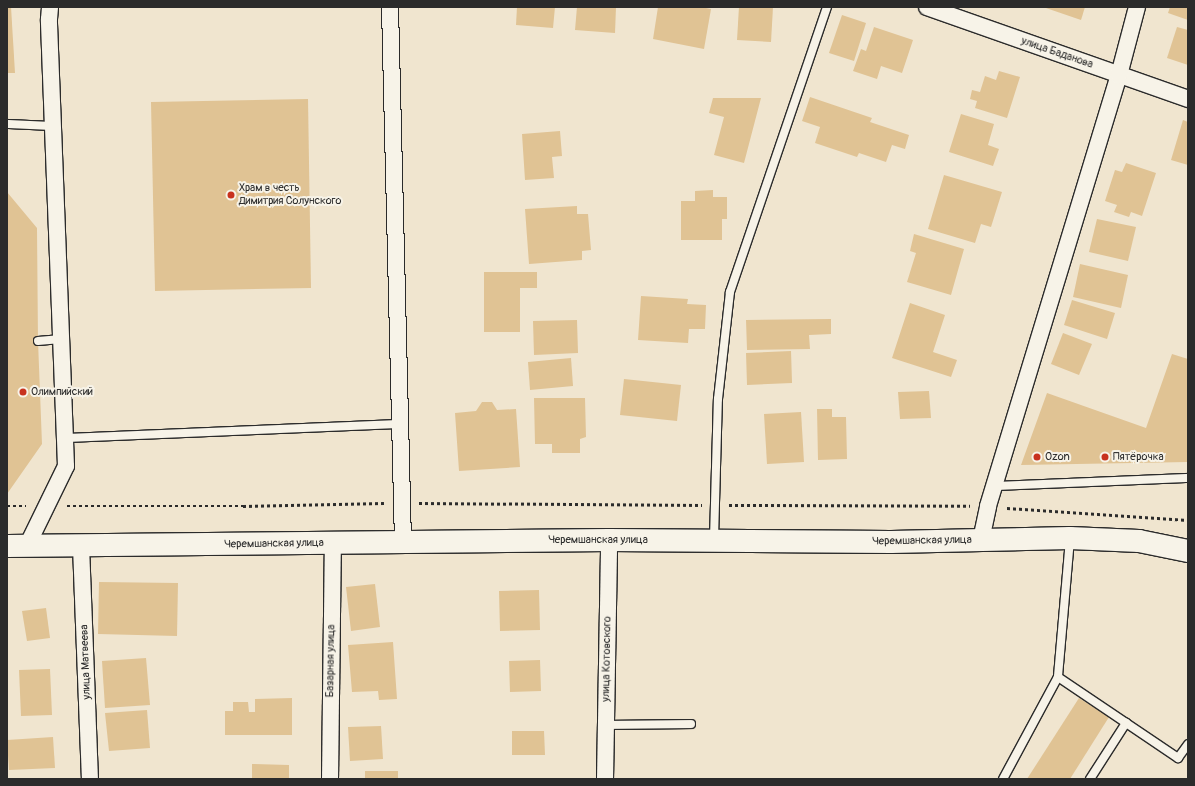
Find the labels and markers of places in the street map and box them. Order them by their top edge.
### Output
place label: Храм в честь Димитрия Солунского [239,182,341,208]
marker: Храм в честь Димитрия Солунского [226,190,236,200]
place label: Олимпийский [31,385,93,399]
marker: Олимпийский [18,387,28,397]
place label: Ozon [1045,450,1070,464]
place label: Пятёрочка [1113,450,1164,464]
marker: Ozon [1032,452,1042,462]
marker: Пятёрочка [1100,452,1110,462]

